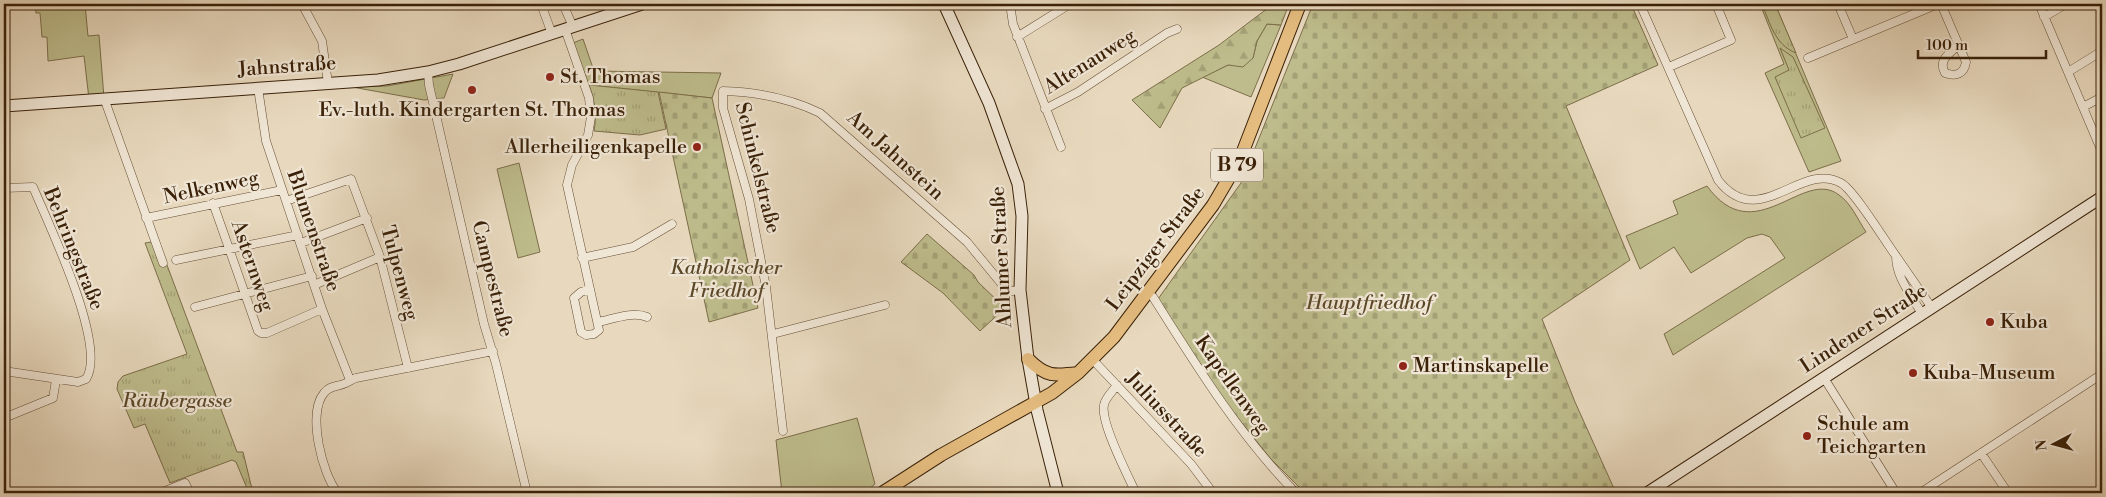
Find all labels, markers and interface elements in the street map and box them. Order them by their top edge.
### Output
street label: Altenauweg [1038,23,1141,101]
scale bar [1918,28,2046,60]
text: 100 m [1926,36,1968,55]
street label: Jahnstraße [236,51,337,83]
place label: St. Thomas [560,65,660,90]
marker: St. Thomas [544,71,556,83]
marker: Ev.-luth. Kindergarten St. Thomas [466,84,478,96]
place label: Ev.-luth. Kindergarten St. Thomas [319,98,625,123]
street label: Schinkelstraße [729,100,785,236]
street label: Am Jahnstein [840,105,949,206]
place label: Allerheiligenkapelle [504,135,687,160]
marker: Allerheiligenkapelle [691,141,703,153]
road number: B 79 [1211,148,1263,182]
street label: Nelkenweg [161,166,262,210]
street label: Blumenstraße [280,166,345,295]
street label: Leipziger Straße [1101,182,1211,316]
street label: Behringstraße [37,183,109,314]
street label: Ahlumer Straße [986,185,1018,330]
street label: Asternweg [224,216,279,315]
street label: Campestraße [465,218,519,340]
street label: Tulpenweg [374,223,424,324]
park label: Katholischer Friedhof [670,256,782,304]
street label: Lindener Straße [1796,279,1932,379]
park label: Hauptfriedhof [1305,291,1437,316]
place label: Kuba [2000,310,2049,335]
marker: Kuba [1984,316,1996,328]
street label: Kapellenweg [1189,331,1276,440]
place label: Martinskapelle [1413,354,1549,379]
marker: Martinskapelle [1397,360,1409,372]
place label: Kuba-Museum [1923,361,2056,386]
street label: Juliusstraße [1119,366,1212,463]
marker: Kuba-Museum [1907,367,1919,379]
park label: Räubergasse [121,389,232,414]
place label: Schule am Teichgarten [1817,412,1927,460]
north arrow [2028,420,2078,470]
marker: Schule am Teichgarten [1801,430,1813,442]
text: N [2033,439,2052,452]

